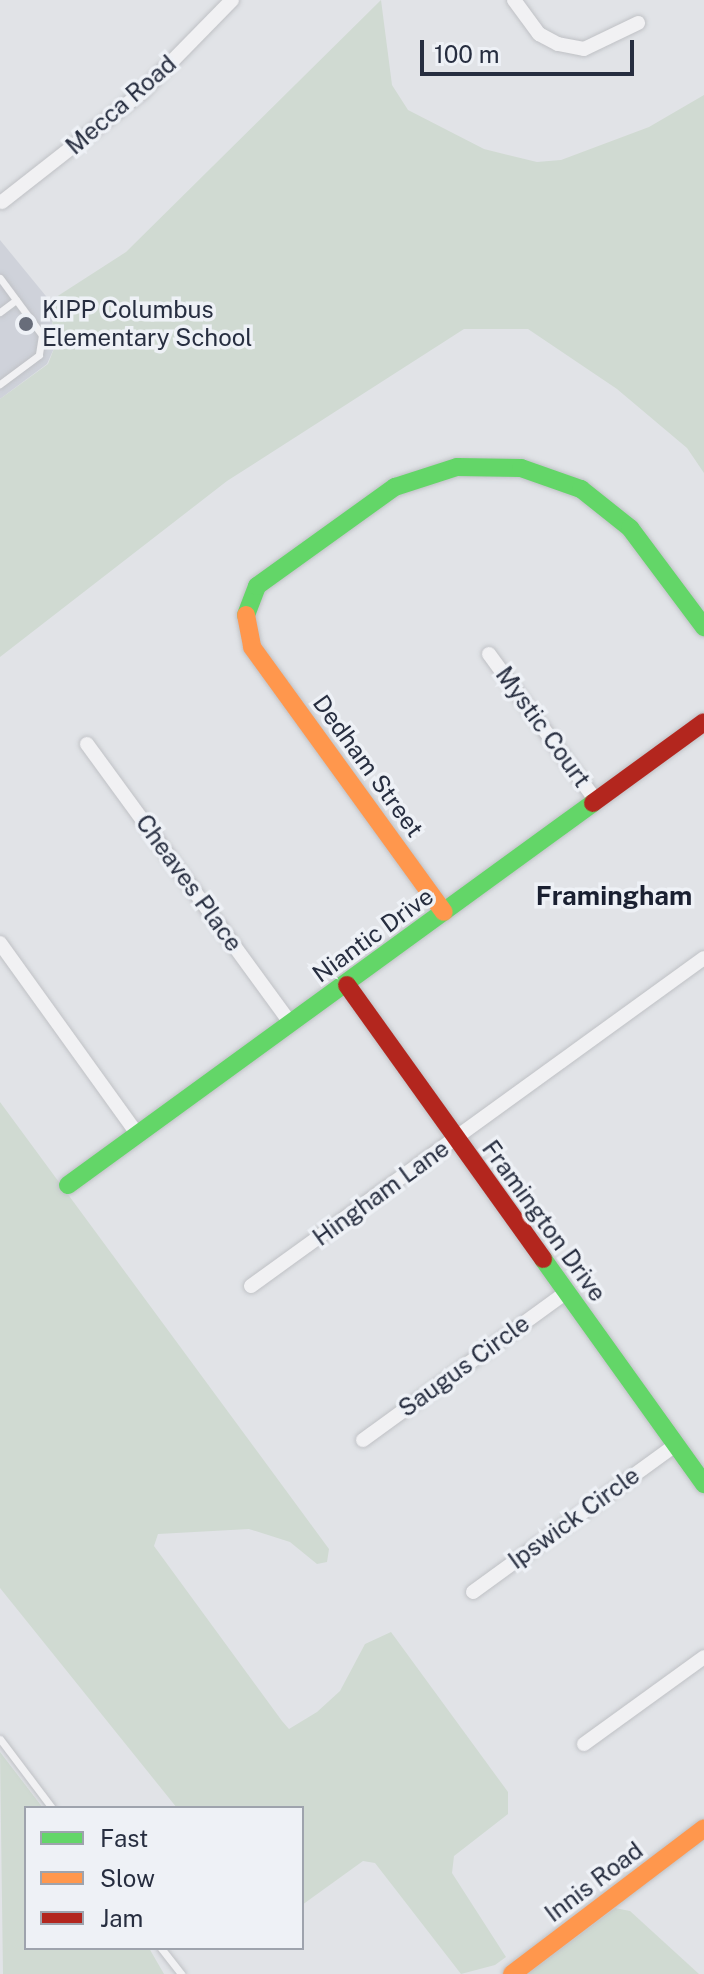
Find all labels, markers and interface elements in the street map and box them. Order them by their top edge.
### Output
scale bar [424,24,638,74]
text: 100 m [434,40,500,68]
street label: Mecca Road [60,49,182,161]
place label: KIPP Columbus Elementary School [42,296,253,352]
marker: KIPP Columbus Elementary School [17,315,35,333]
street label: Mystic Court [490,661,596,793]
street label: Dedham Street [307,689,429,843]
street label: Cheaves Place [130,809,248,957]
district label: Framingham [536,880,692,912]
street label: Niantic Drive [307,882,439,988]
street label: Hingham Lane [307,1134,455,1252]
street label: Framington Drive [476,1135,612,1307]
street label: Saugus Circle [393,1309,535,1423]
street label: Ipswick Circle [503,1461,645,1575]
legend [24,1806,304,1950]
text: Fast [100,1824,148,1852]
street label: Innis Road [539,1836,649,1928]
text: Slow [100,1864,155,1892]
text: Jam [100,1904,143,1932]

